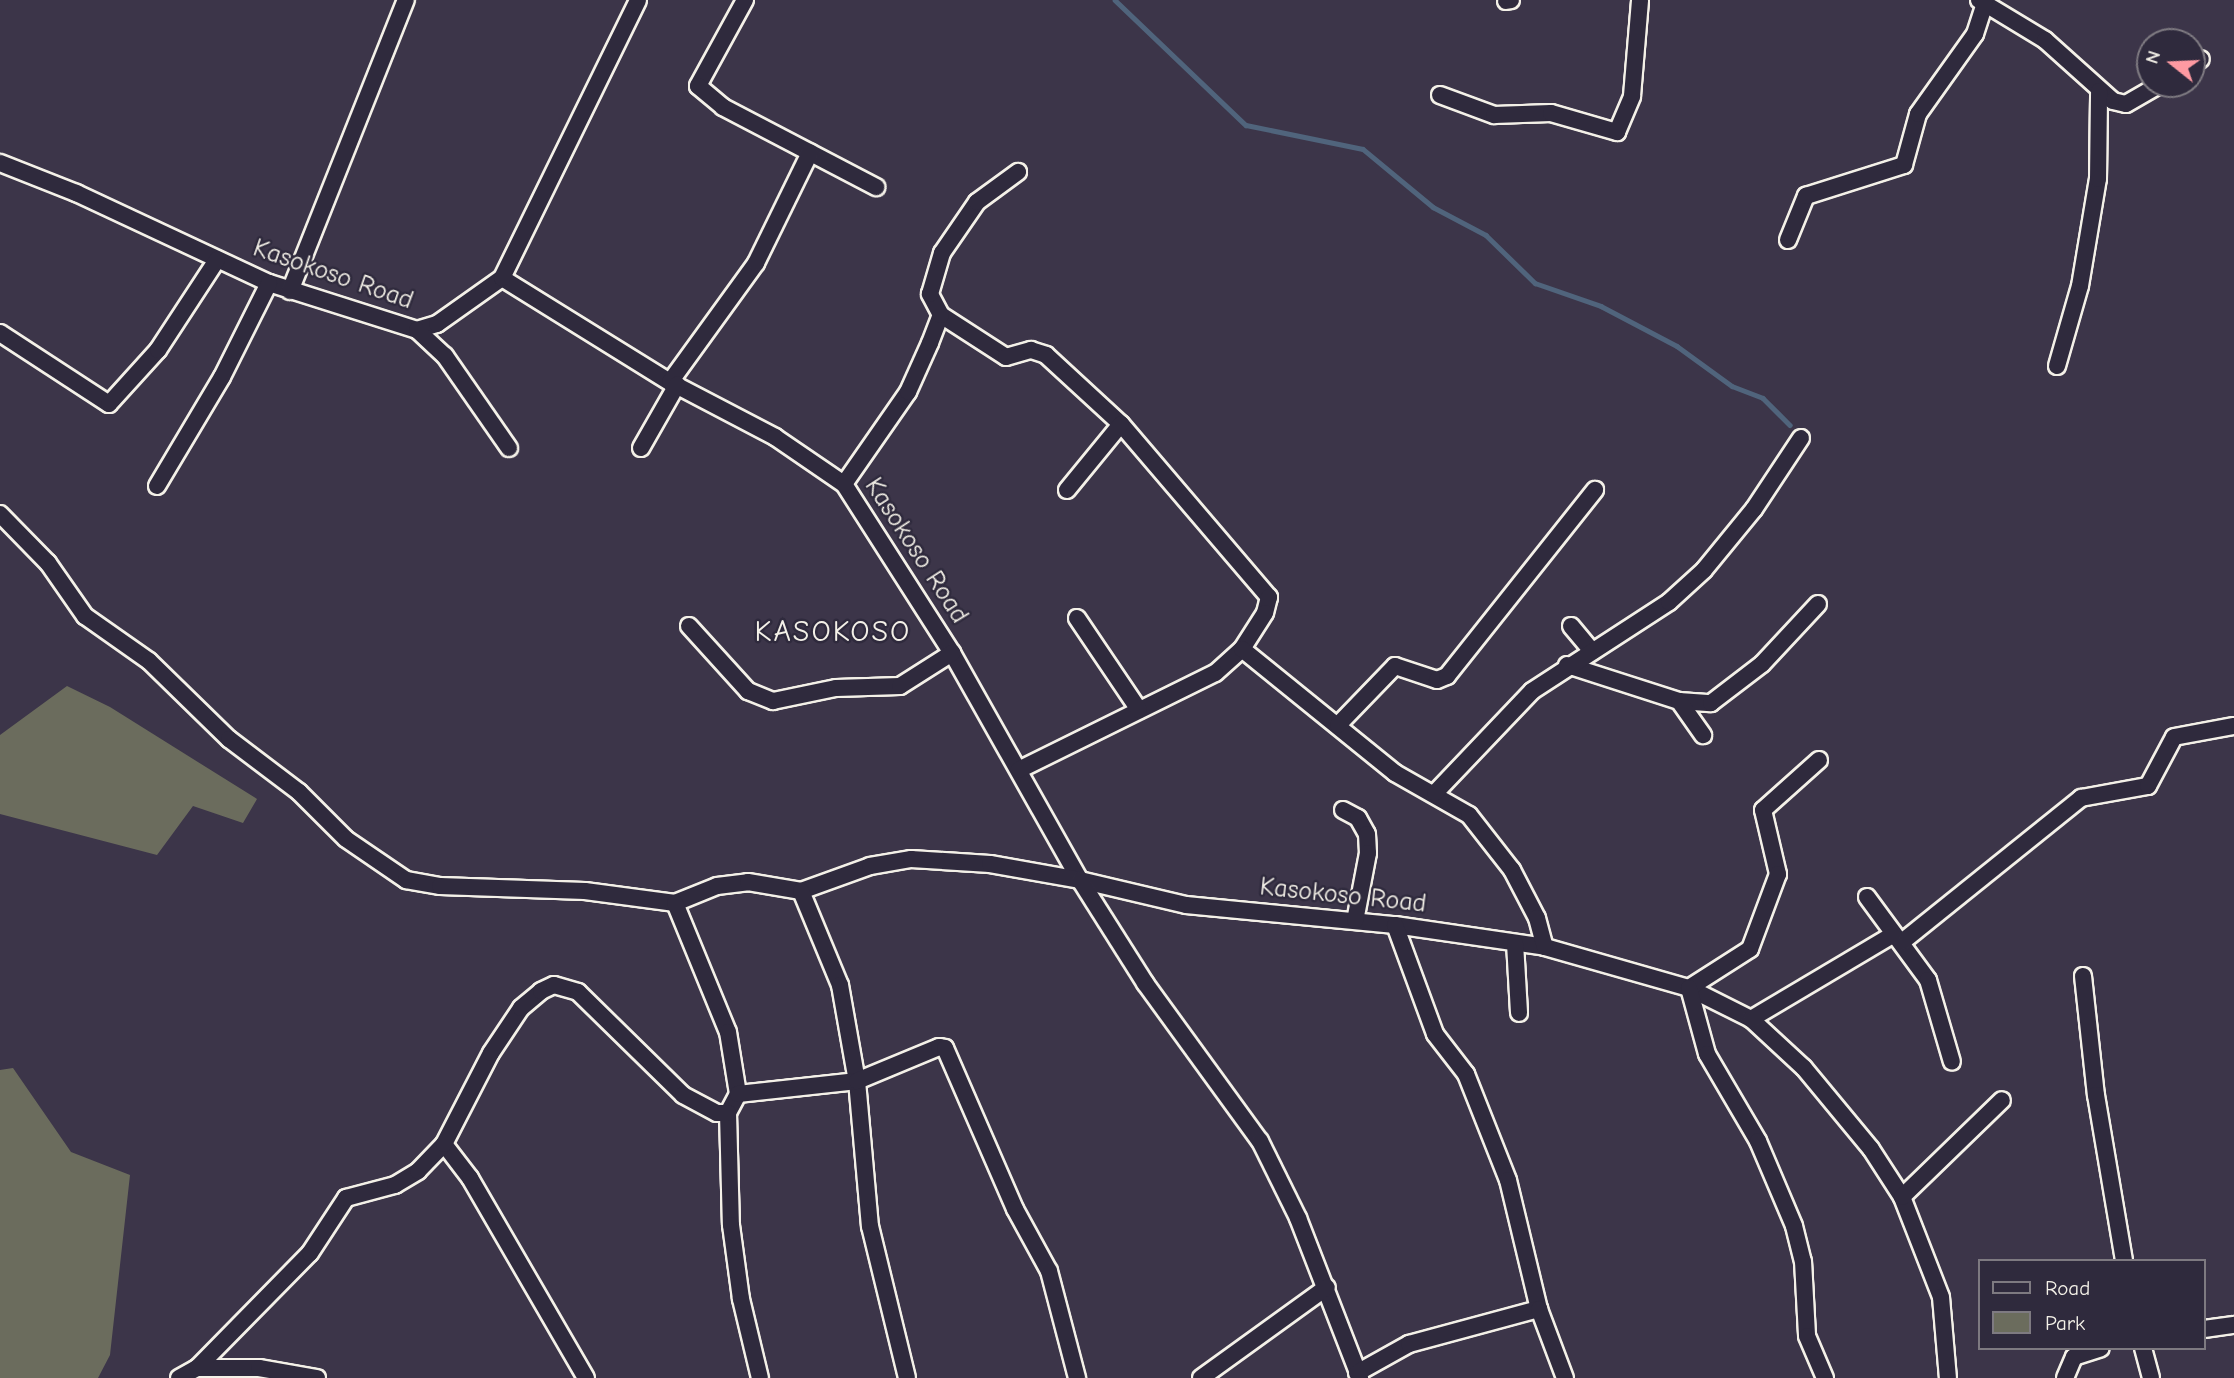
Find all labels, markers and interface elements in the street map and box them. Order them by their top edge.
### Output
north arrow [2136,28,2206,98]
text: N [2141,48,2165,66]
street label: Kasokoso Road [249,233,417,317]
street label: Kasokoso Road [857,472,975,630]
district label: KASOKOSO [756,614,910,650]
street label: Kasokoso Road [1258,872,1428,920]
legend [1979,1259,2206,1350]
text: Road [2045,1276,2090,1300]
text: Park [2045,1311,2085,1335]

